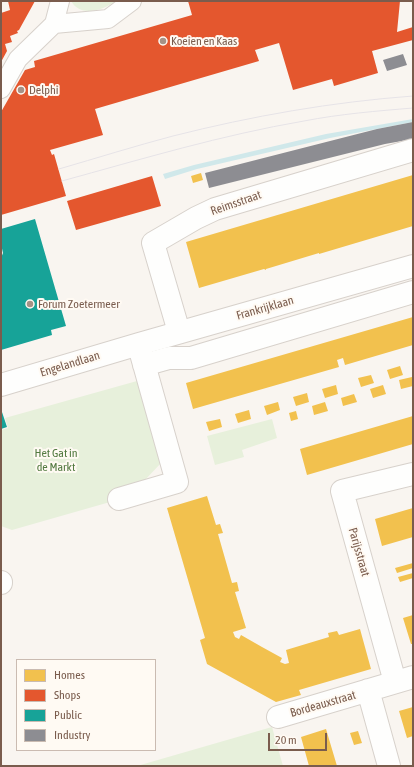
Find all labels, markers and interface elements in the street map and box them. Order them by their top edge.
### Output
place label: Koeien en Kaas [171,34,237,48]
marker: Koeien en Kaas [158,36,168,46]
place label: Delphi [29,83,59,97]
marker: Delphi [16,85,26,95]
street label: Reimsstraat [209,188,263,218]
street label: Frankrijklaan [235,293,295,323]
place label: Forum Zoetermeer [38,297,120,311]
marker: Forum Zoetermeer [25,299,35,309]
street label: Engelandlaan [38,348,102,380]
park label: Het Gat in de Markt [34,446,78,474]
street label: Parijsstraat [345,526,373,578]
legend [16,659,156,751]
text: Homes [54,668,85,682]
text: Shops [54,688,80,702]
street label: Bordeauxstraat [288,688,358,720]
text: Public [54,708,82,722]
scale bar [270,725,329,751]
text: Industry [54,728,91,742]
text: 20 m [275,733,297,747]

